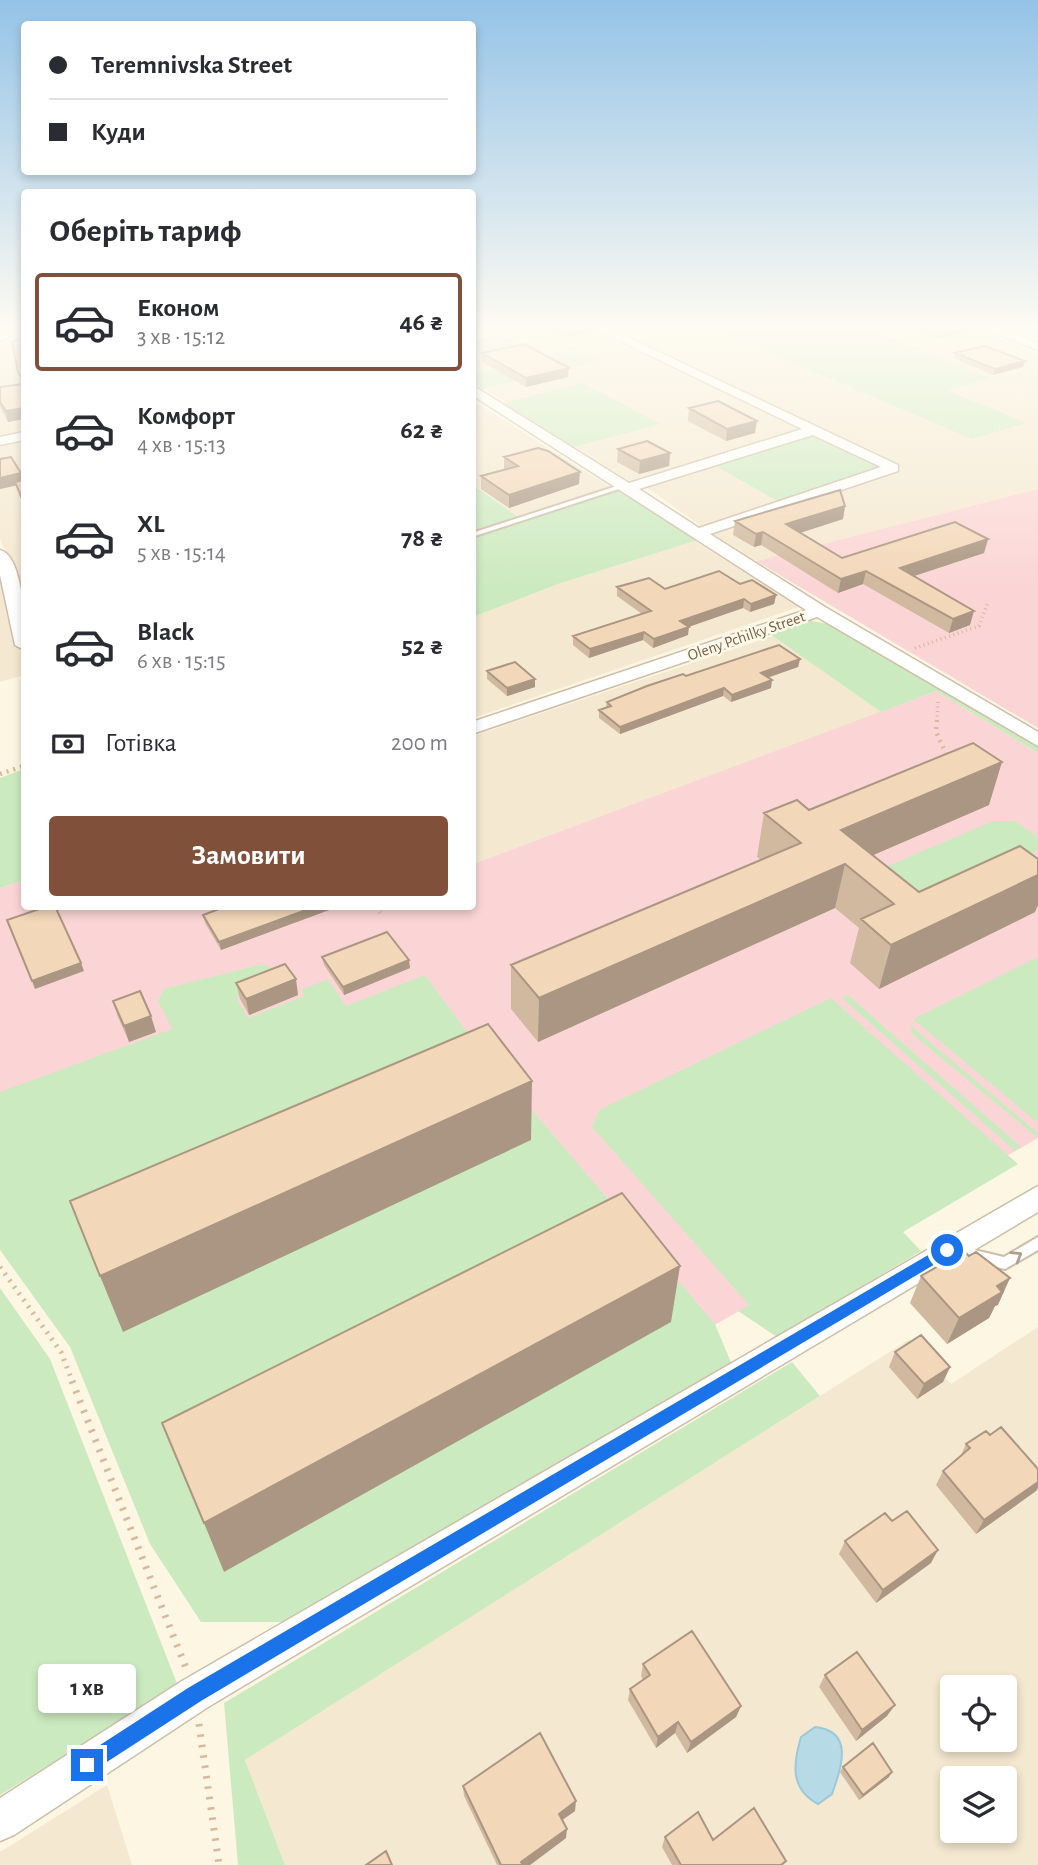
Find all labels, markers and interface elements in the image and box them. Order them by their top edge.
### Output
text: Teremnivska Street [91,52,292,78]
text: Куди [91,119,146,145]
text: Оберіть тариф [49,215,241,247]
icon: car [53,291,116,354]
text: Економ [137,295,219,321]
text: 46 ₴ [399,309,444,335]
text: 3 хв · 15:12 [137,326,225,349]
icon: car [53,399,116,462]
text: Комфорт [137,403,235,429]
text: 62 ₴ [400,417,444,443]
text: 4 хв · 15:13 [137,434,226,457]
icon: car [53,507,116,570]
text: XL [137,511,164,537]
text: 78 ₴ [401,525,444,551]
text: 5 хв · 15:14 [137,542,226,565]
street label: Oleny Pchilky Street [685,608,808,665]
icon: car [53,615,116,678]
text: Black [137,619,194,645]
text: 52 ₴ [402,633,444,659]
text: 6 хв · 15:15 [137,650,226,673]
icon: cash [49,725,87,763]
text: Готівка [105,730,177,756]
text: 200 m [391,732,448,755]
button: Замовити [49,816,448,896]
route start [931,1234,963,1266]
one-way arrow [1009,1251,1022,1264]
callout: 1 хв [38,1664,136,1712]
map controls [940,1675,1017,1843]
button: locate [940,1675,1017,1752]
text: 1 хв [70,1677,104,1700]
route end [71,1749,103,1781]
button: layers [940,1766,1017,1843]

